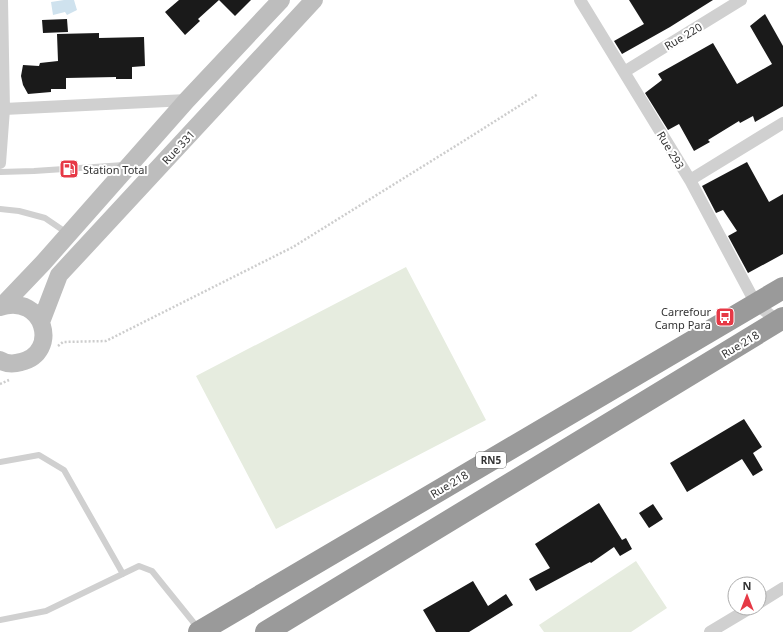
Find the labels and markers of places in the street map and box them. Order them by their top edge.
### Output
fuel station icon: Station Total [58,158,80,180]
place label: Station Total [83,162,147,177]
place label: Carrefour Camp Para [655,304,711,332]
bus stop icon: Carrefour Camp Para [714,306,736,328]

